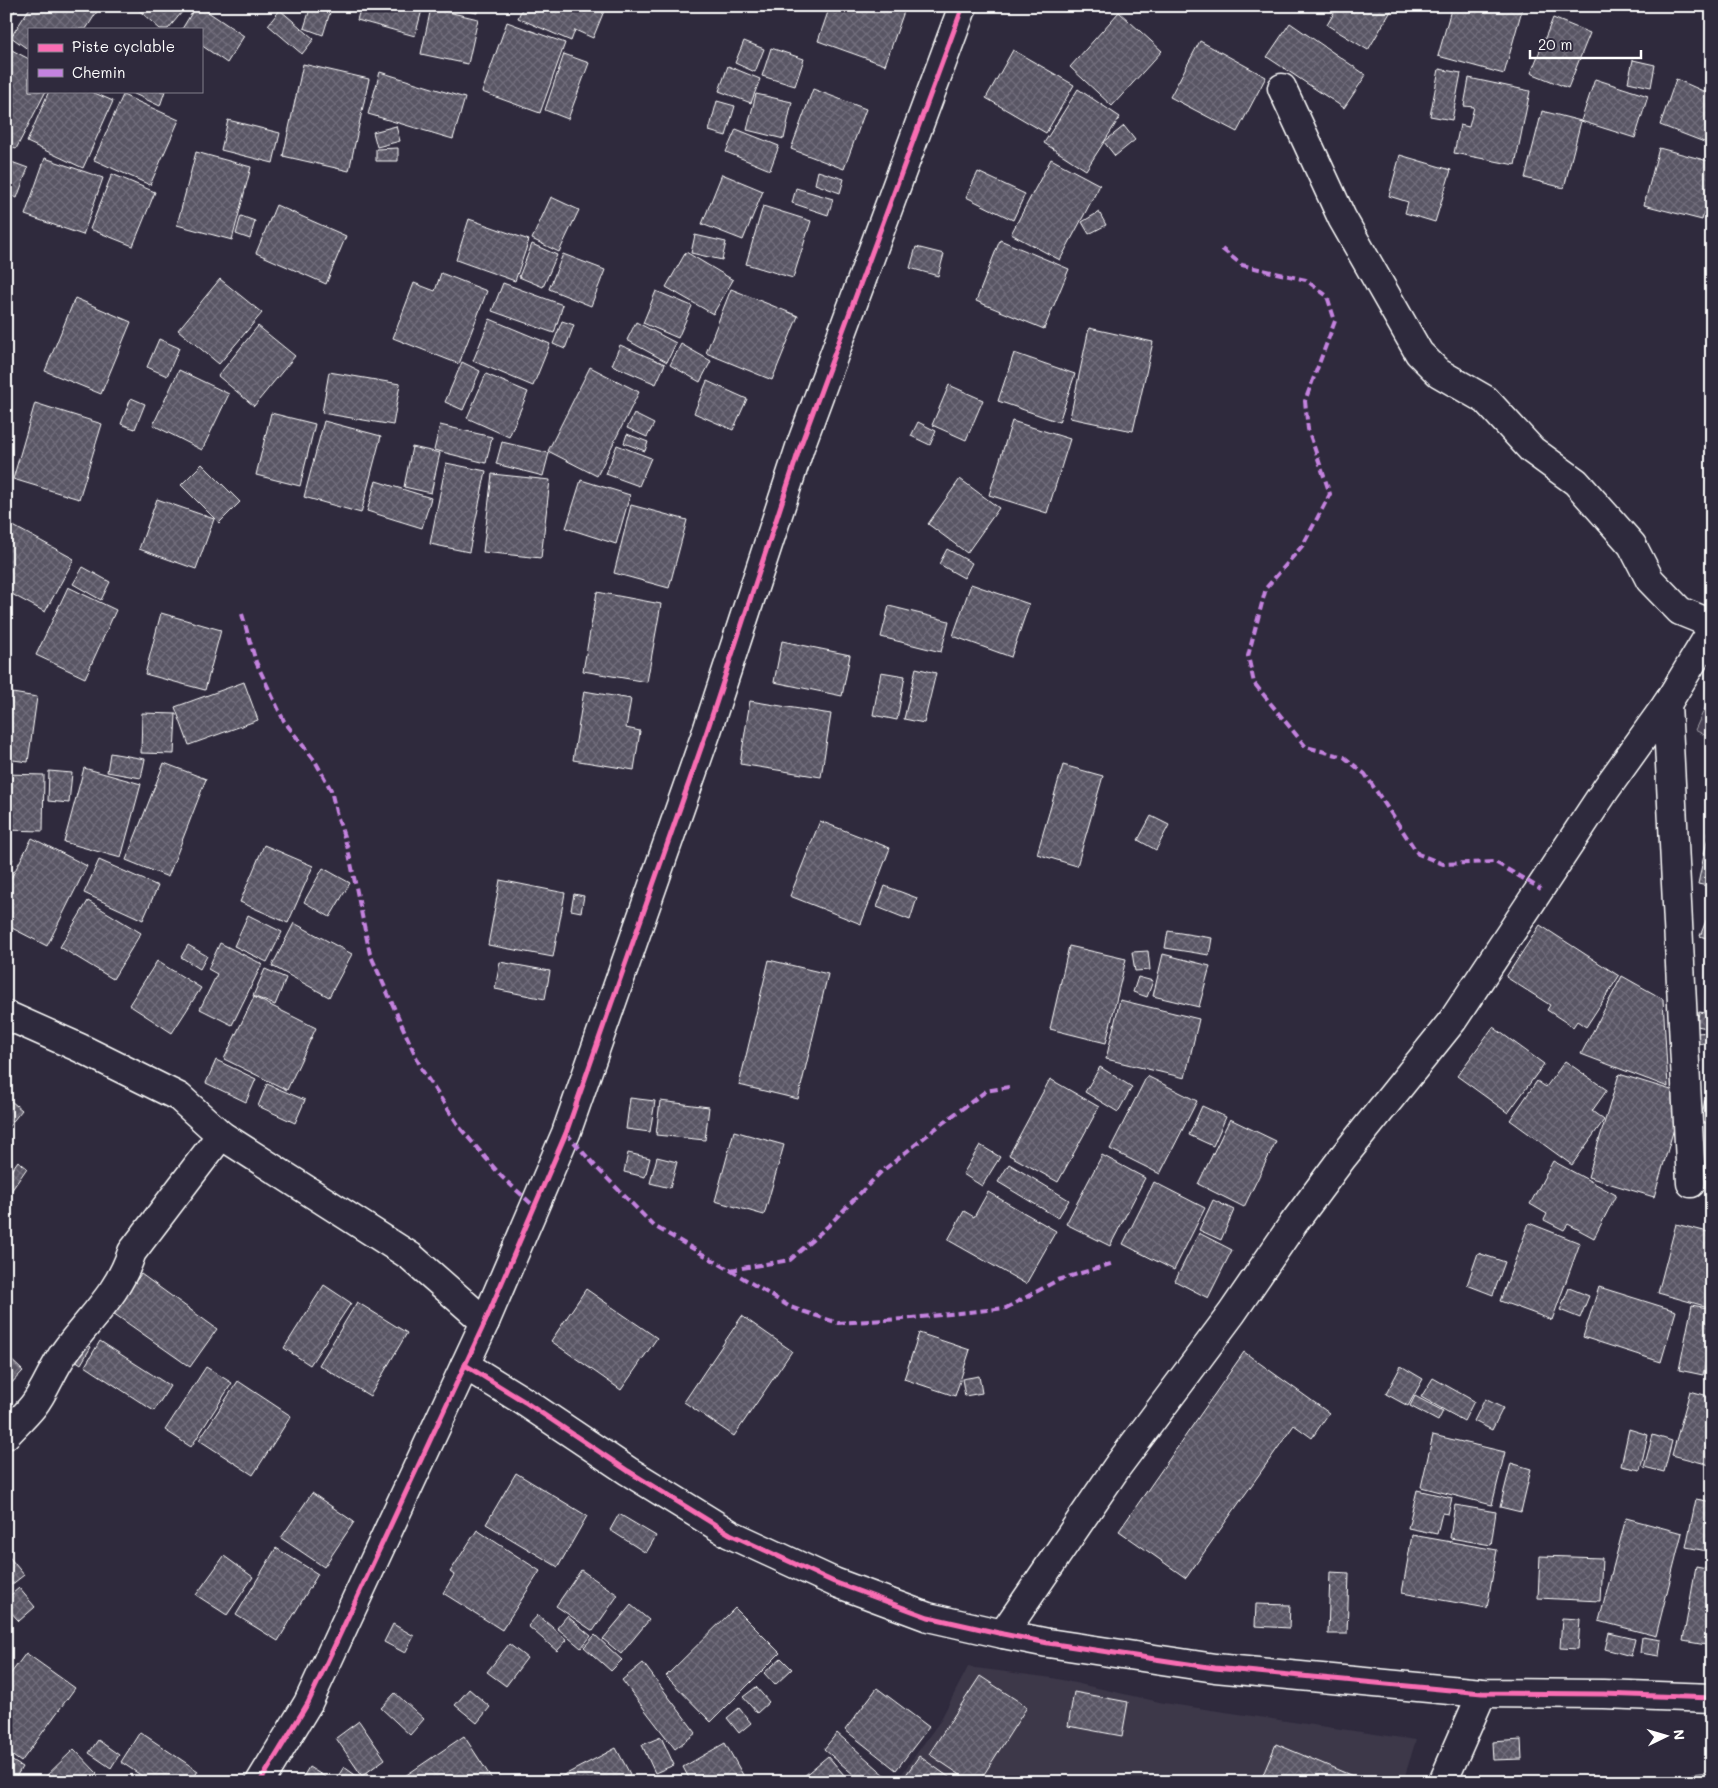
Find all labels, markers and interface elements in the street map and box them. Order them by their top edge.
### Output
legend [28,28,202,92]
scale bar [1530,28,1642,60]
text: 20 m [1538,34,1572,54]
text: Piste cyclable [72,36,175,56]
text: Chemin [72,62,125,82]
north arrow [1640,1710,1690,1760]
text: N [1670,1729,1689,1741]

